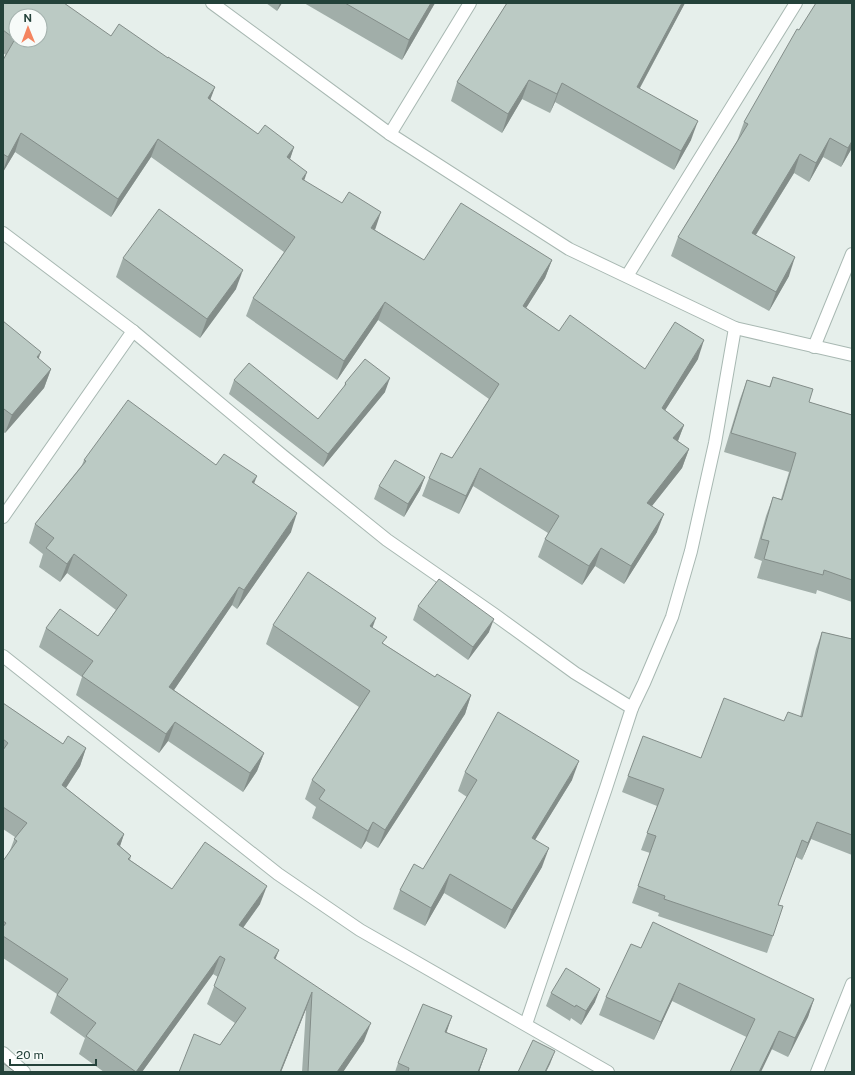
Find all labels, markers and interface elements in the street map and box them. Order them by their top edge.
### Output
north arrow [8,8,48,48]
text: N [23,12,32,24]
scale bar [10,1041,96,1067]
text: 20 m [16,1048,44,1062]

